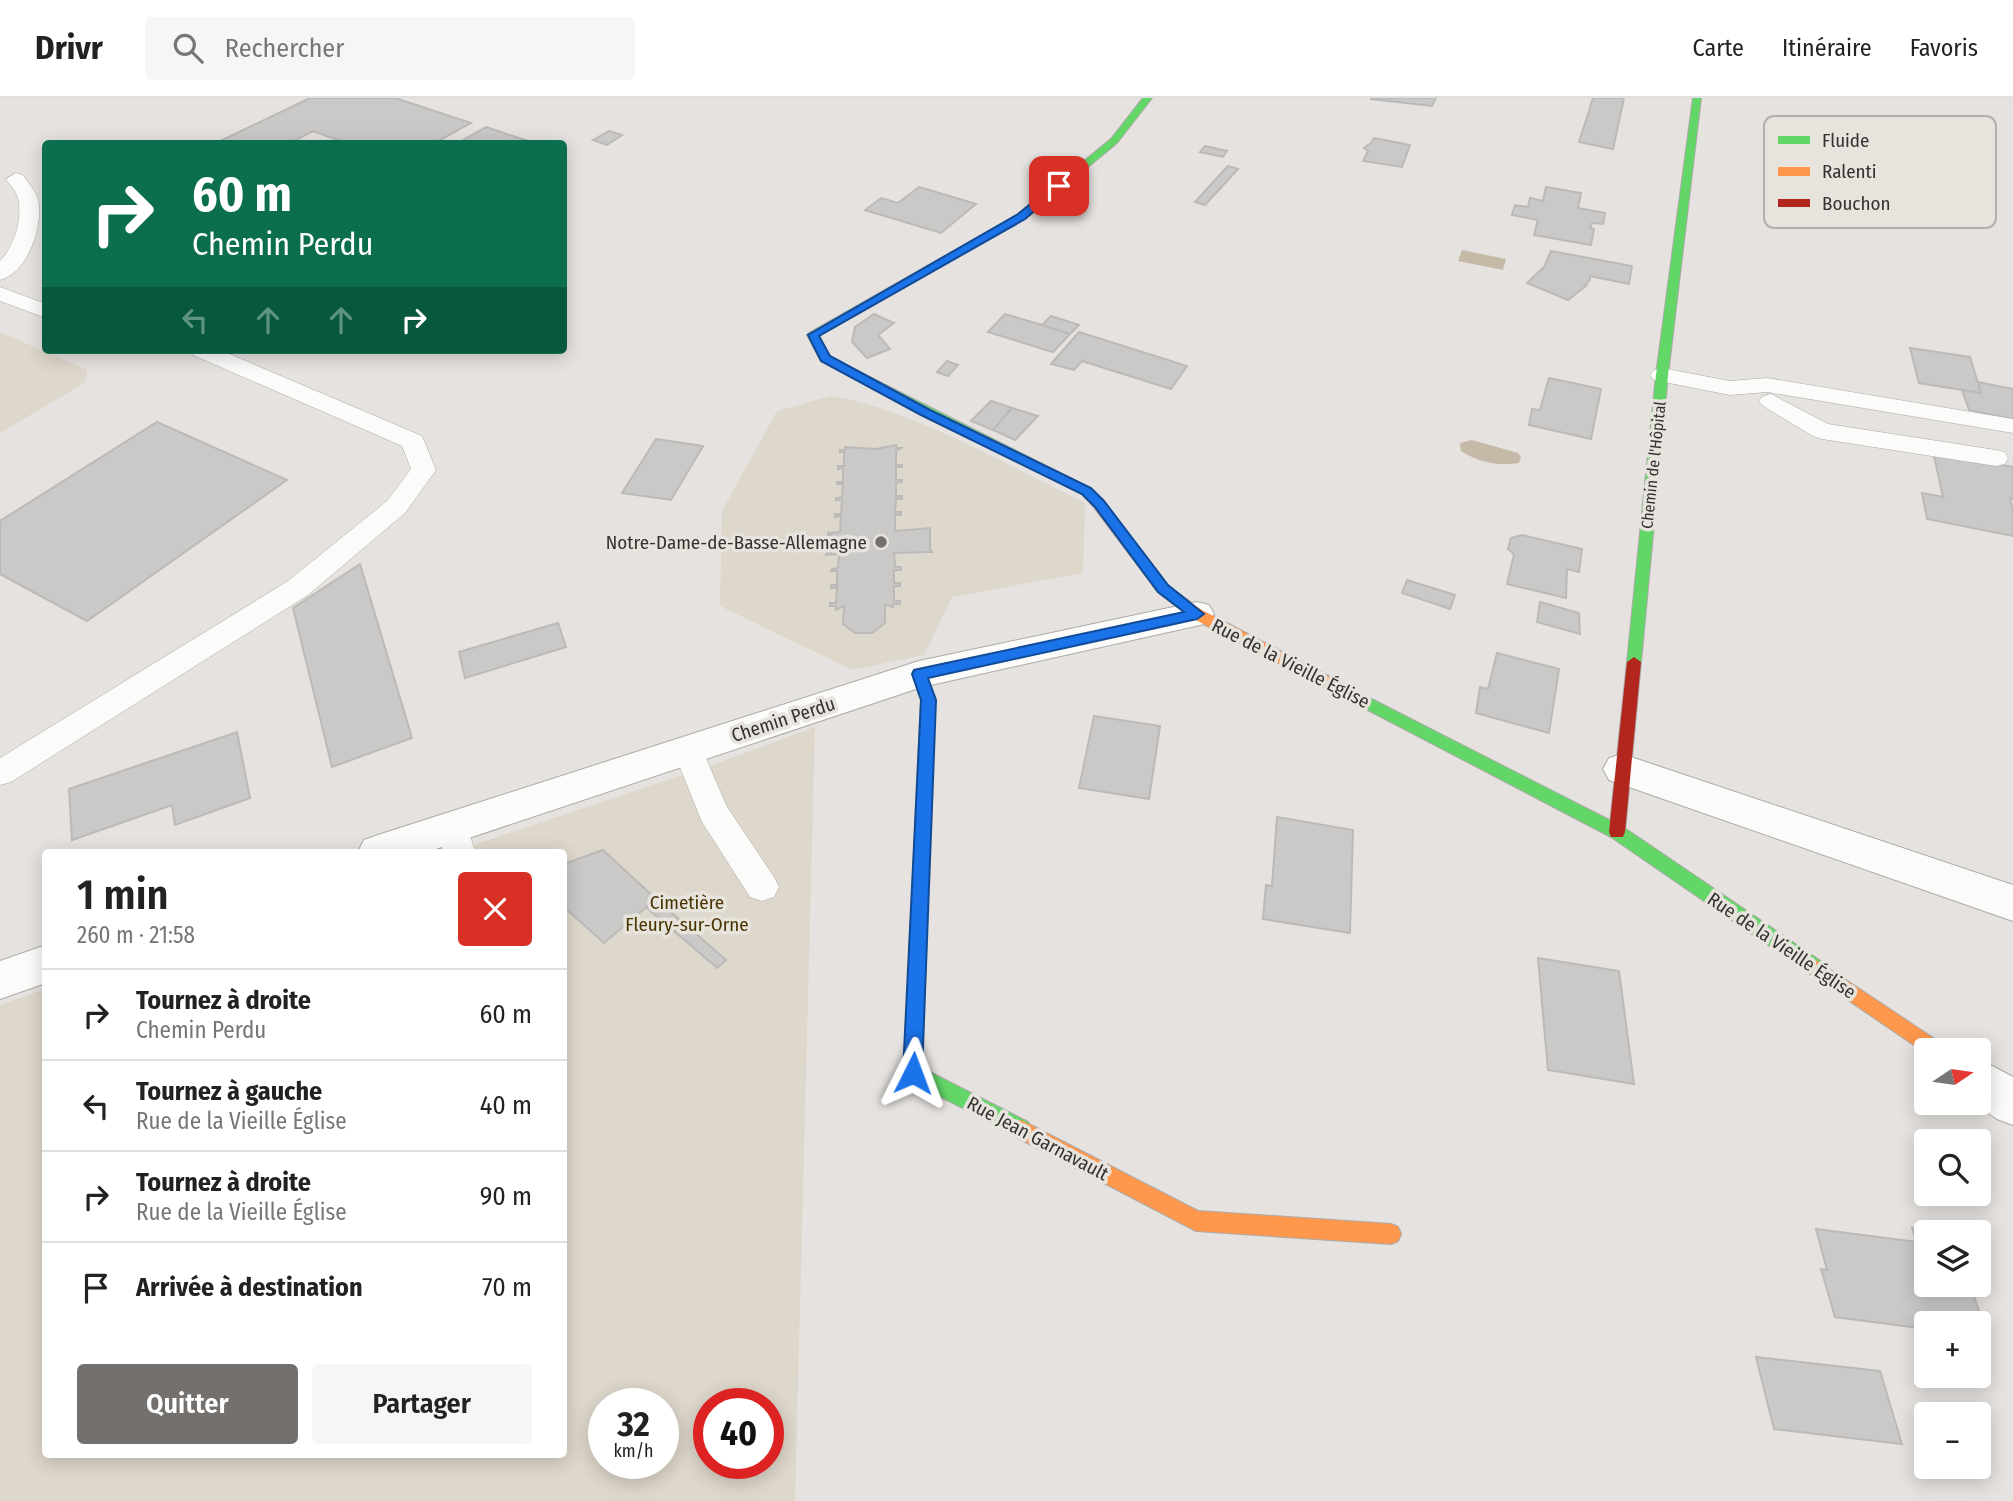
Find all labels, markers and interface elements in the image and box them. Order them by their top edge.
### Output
search box [145,17,635,80]
text: Drivr [35,28,103,68]
icon: search [169,29,207,67]
text: Rechercher [225,33,344,64]
text: Carte [1693,34,1744,62]
text: Itinéraire [1782,34,1872,62]
text: Favoris [1910,34,1978,62]
legend [1764,116,1996,228]
text: Fluide [1822,129,1869,152]
pin [1029,156,1089,216]
text: Ralenti [1822,160,1877,183]
text: 60 m [192,165,292,224]
icon: arrive [1040,167,1078,205]
icon: right [77,168,168,259]
text: Bouchon [1822,192,1890,215]
text: Chemin Perdu [192,225,373,263]
icon: left [176,301,214,339]
icon: ahead [249,301,287,339]
icon: ahead [322,301,360,339]
icon: right [395,301,433,339]
street label: Chemin de l'Hôpital [1637,400,1670,530]
place label: Notre-Dame-de-Basse-Allemagne [606,531,867,554]
marker: Notre-Dame-de-Basse-Allemagne [873,534,889,550]
street label: Rue de la Vieille Église [1208,614,1374,713]
street label: Chemin Perdu [728,692,838,747]
text: 1 min [77,870,168,920]
button: close [458,872,532,946]
street label: Rue de la Vieille Église [1703,887,1860,1004]
park label: Cimetière Fleury-sur-Orne [625,891,749,936]
text: 260 m · 21:58 [77,921,195,949]
text: Tournez à droite [136,985,311,1016]
icon: right [77,996,115,1034]
text: 60 m [479,999,532,1030]
text: Chemin Perdu [136,1016,266,1044]
position arrow [876,1036,950,1110]
north arrow [1914,1038,1992,1115]
map controls [1914,1038,1991,1479]
text: Tournez à gauche [136,1076,322,1107]
icon: left [77,1087,115,1125]
text: 40 m [480,1090,532,1121]
street label: Rue Jean Garnavault [963,1091,1113,1186]
text: Rue de la Vieille Église [136,1107,347,1135]
button: search [1914,1129,1991,1206]
text: Tournez à droite [136,1167,311,1198]
icon: right [77,1178,115,1216]
text: 90 m [480,1181,532,1212]
text: Rue de la Vieille Église [136,1198,347,1226]
button: layers [1914,1220,1991,1297]
icon: arrive [77,1269,115,1307]
text: Arrivée à destination [136,1272,363,1303]
text: 70 m [482,1272,532,1303]
button: + [1914,1311,1991,1388]
button: Quitter [77,1364,298,1444]
button: Partager [312,1364,532,1444]
speed limit sign: 40 [693,1388,784,1479]
button: − [1914,1402,1991,1479]
text: 32 [617,1403,650,1445]
text: km/h [613,1440,654,1462]

